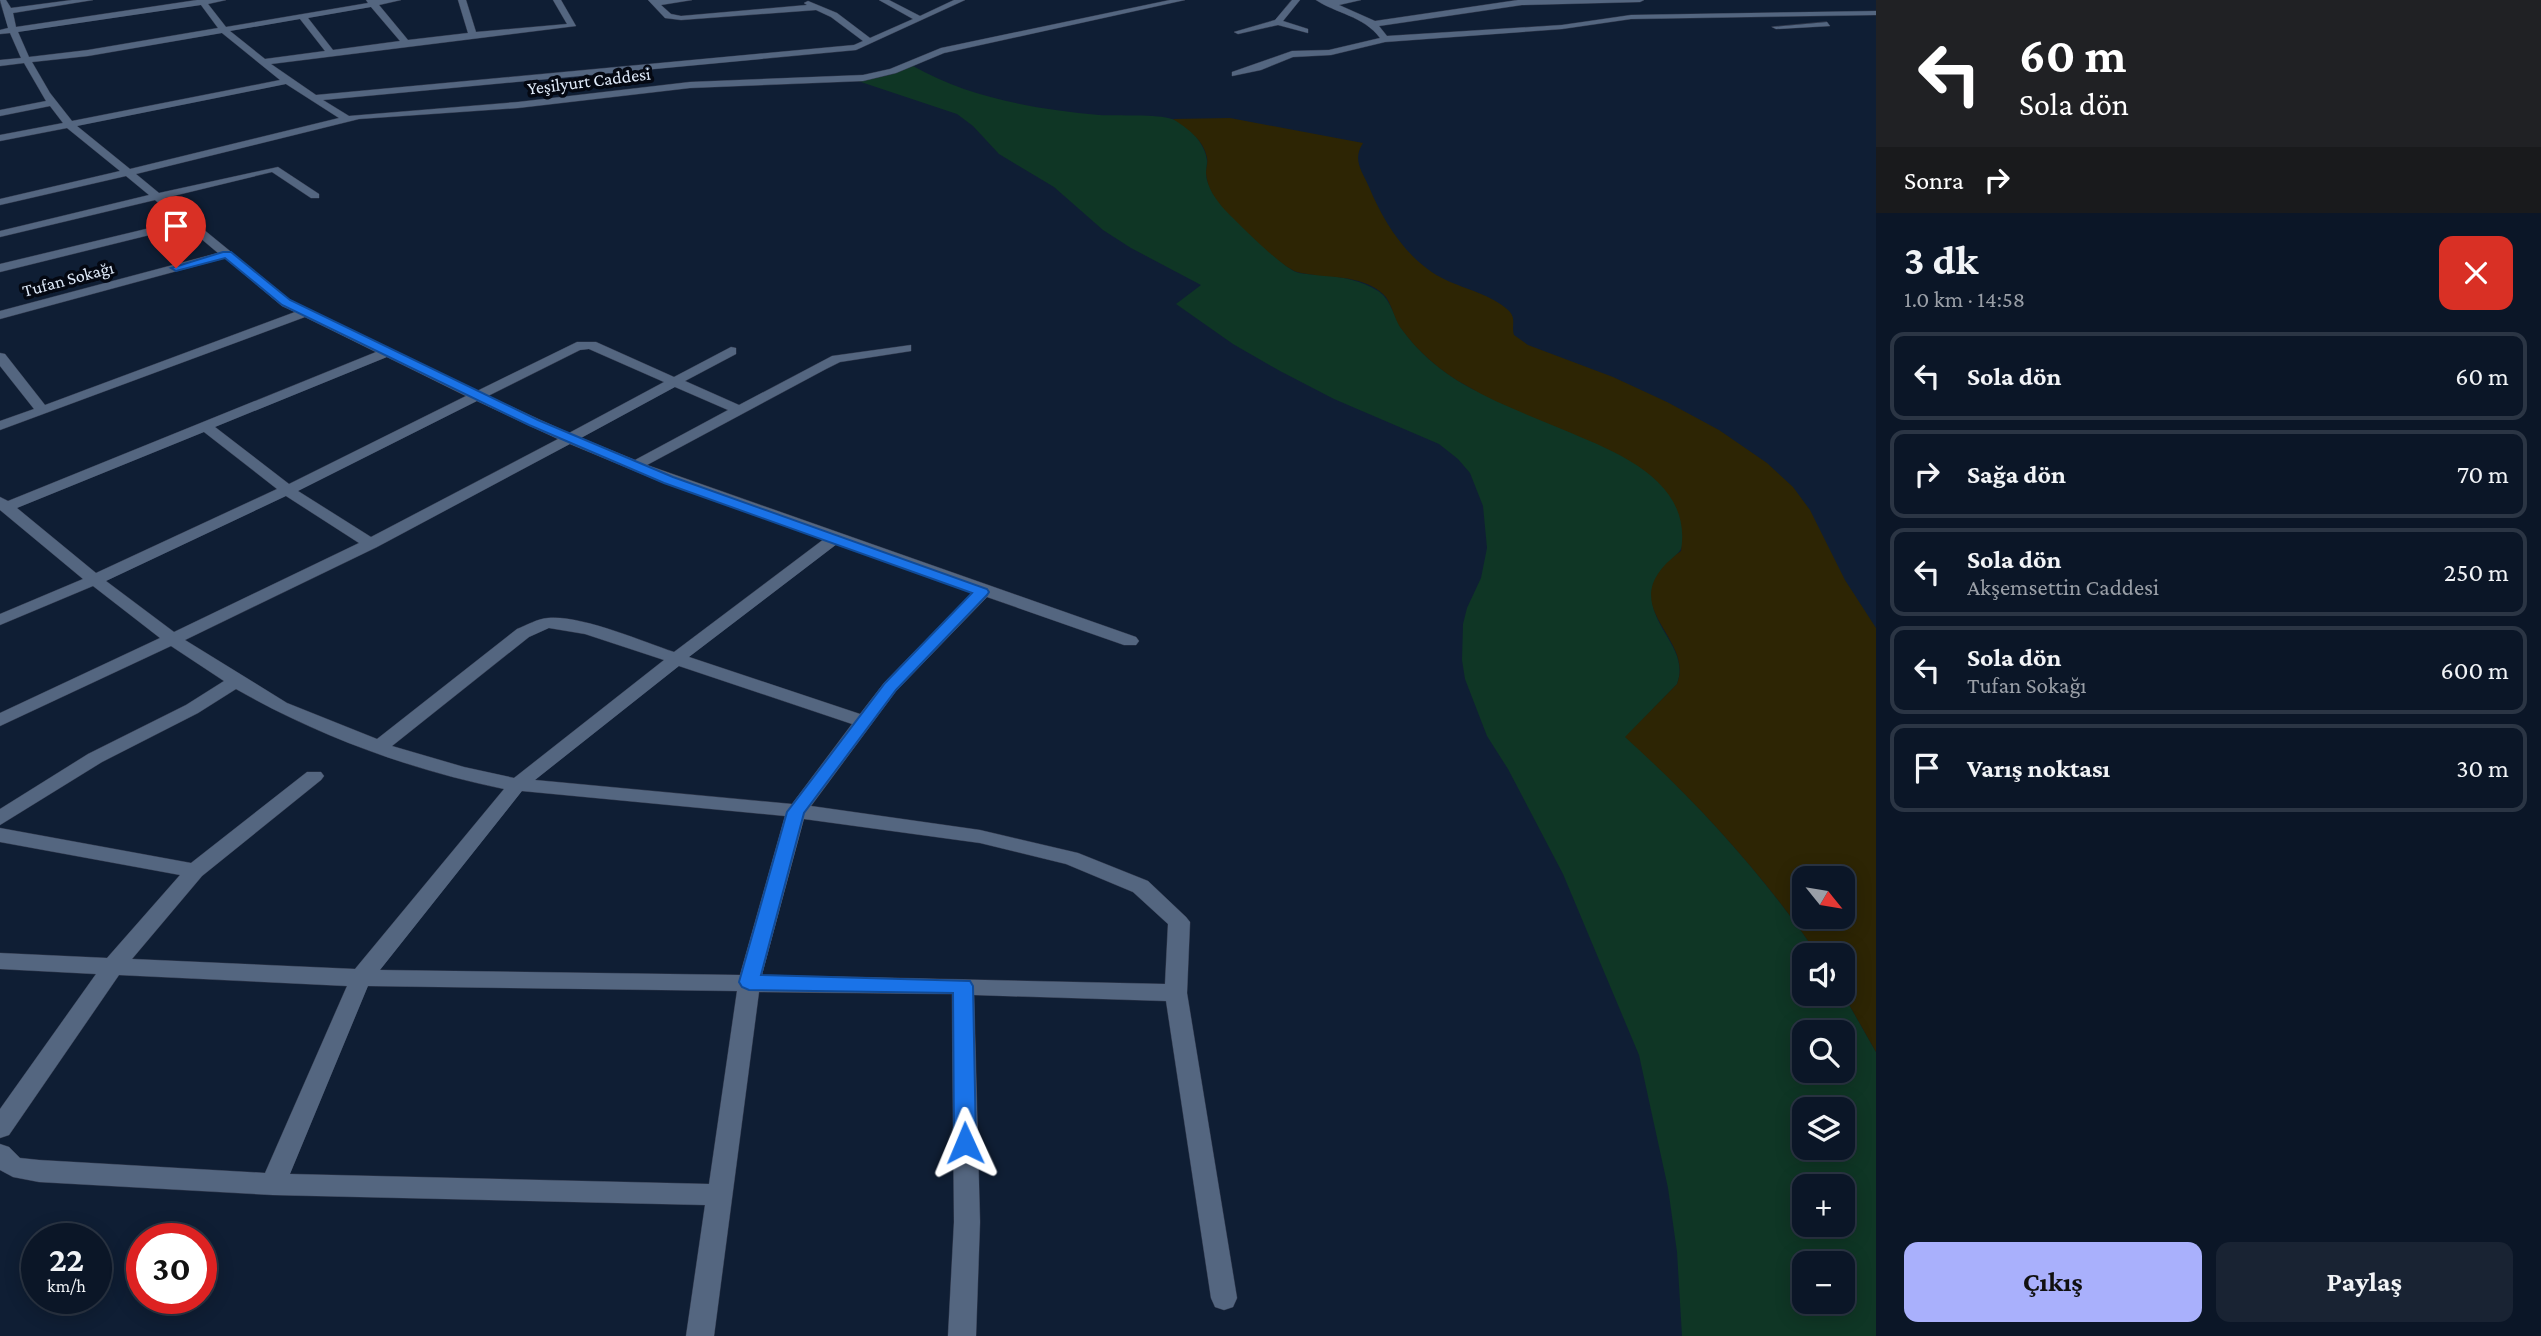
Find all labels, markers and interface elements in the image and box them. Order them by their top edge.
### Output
icon: left [1904,28,1995,119]
text: 60 m [2019,28,2126,83]
street label: Yeşilyurt Caddesi [526,63,652,98]
text: Sola dön [2019,86,2129,122]
icon: right [1978,161,2016,199]
text: Sonra [1904,166,1964,195]
pin [146,196,206,268]
icon: arrive [157,207,195,245]
text: 3 dk [1904,236,1978,283]
button: close [2439,236,2513,310]
street label: Tufan Sokağı [20,257,116,301]
text: 1.0 km · 14:58 [1904,286,2025,312]
icon: left [1908,357,1946,395]
text: Sola dön [1967,362,2061,391]
text: 60 m [2455,362,2509,391]
icon: right [1908,455,1946,493]
text: Sağa dön [1967,460,2066,489]
text: 70 m [2457,460,2509,489]
text: Sola dön [1967,545,2061,574]
icon: left [1908,553,1946,591]
text: 250 m [2444,558,2509,587]
text: Akşemsettin Caddesi [1967,574,2159,600]
text: Sola dön [1967,643,2061,672]
icon: left [1908,651,1946,689]
text: 600 m [2441,656,2509,685]
text: Tufan Sokağı [1967,672,2087,698]
icon: arrive [1908,749,1946,787]
text: Varış noktası [1967,754,2110,783]
text: 30 m [2456,754,2509,783]
north arrow [1792,866,1855,929]
map controls [1792,866,1855,1314]
button: sound [1792,943,1855,1006]
button: search [1792,1020,1855,1083]
button: layers [1792,1097,1855,1160]
position arrow [928,1106,1002,1180]
button: + [1792,1174,1855,1237]
speed limit sign: 30 [126,1223,217,1314]
text: 22 [49,1240,84,1279]
button: Çıkış [1904,1242,2202,1322]
button: Paylaş [2216,1242,2513,1322]
button: − [1792,1251,1855,1314]
text: km/h [47,1276,86,1296]

